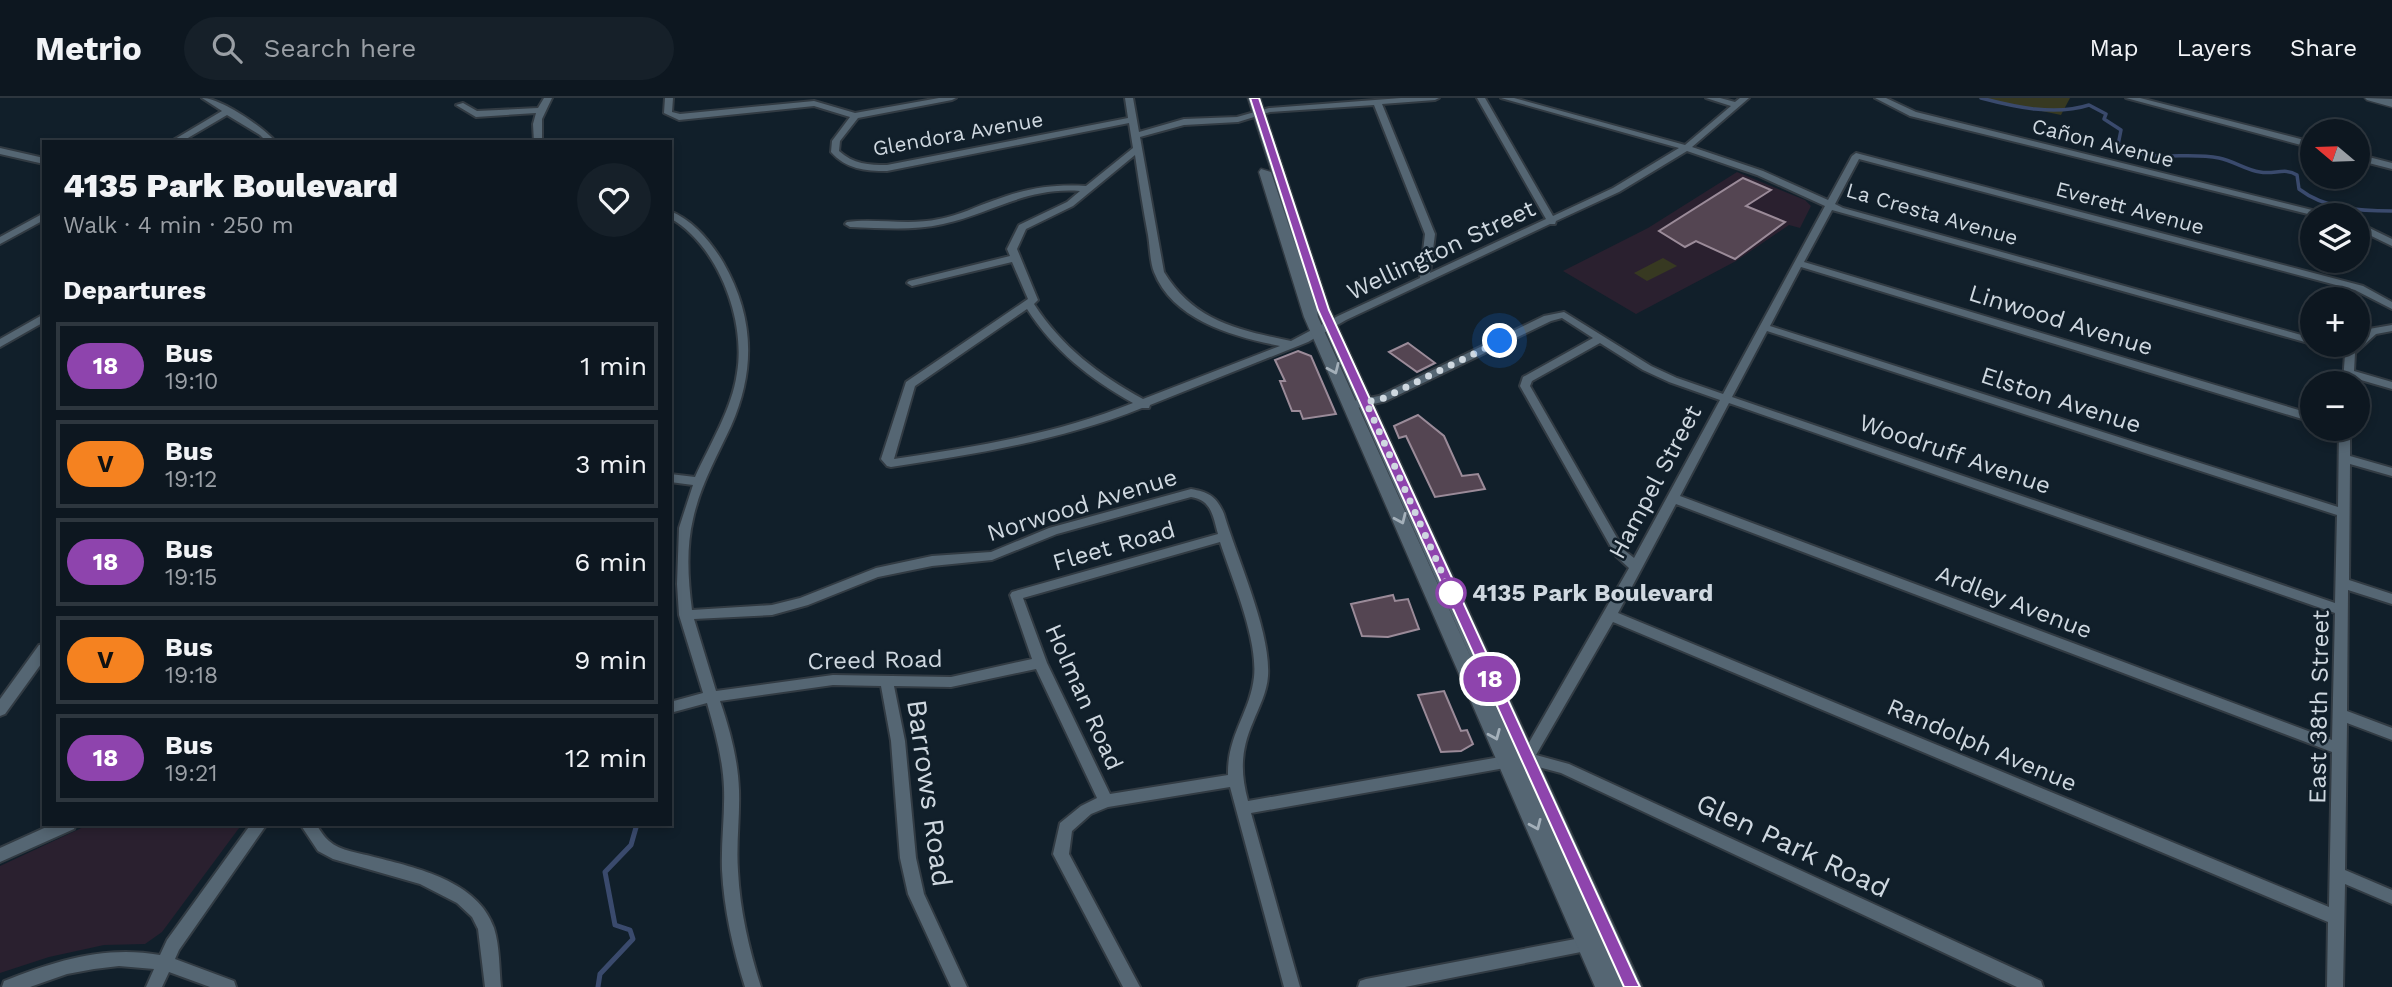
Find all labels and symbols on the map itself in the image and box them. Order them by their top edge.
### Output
street label: Glendora Avenue [871,106,1045,161]
street label: Cañon Avenue [2030,113,2177,172]
north arrow [2300,119,2370,189]
street label: Everett Avenue [2053,176,2207,239]
street label: La Cresta Avenue [1843,177,2021,250]
street label: Wellington Street [1342,194,1540,306]
street label: Linwood Avenue [1966,279,2156,361]
your location [1482,323,1517,358]
street label: Elston Avenue [1977,361,2145,439]
one-way arrow [1326,362,1340,374]
street label: Hampel Street [1603,400,1707,564]
street label: Woodruff Avenue [1856,408,2054,500]
street label: Norwood Avenue [984,463,1180,547]
one-way arrow [1393,512,1407,524]
street label: Fleet Road [1050,515,1178,577]
street label: Ardley Avenue [1932,559,2096,645]
marker: 4135 Park Boulevard [1436,578,1466,608]
place label: 4135 Park Boulevard [1472,579,1713,607]
street label: East 38th Street [2303,610,2335,804]
street label: Holman Road [1039,619,1129,775]
street label: Creed Road [807,645,943,675]
line badge: 18 [1458,656,1522,702]
street label: Randolph Avenue [1883,692,2081,798]
street label: Barrows Road [900,697,959,889]
one-way arrow [1487,728,1501,740]
street label: Glen Park Road [1691,786,1895,905]
one-way arrow [1528,818,1542,830]

